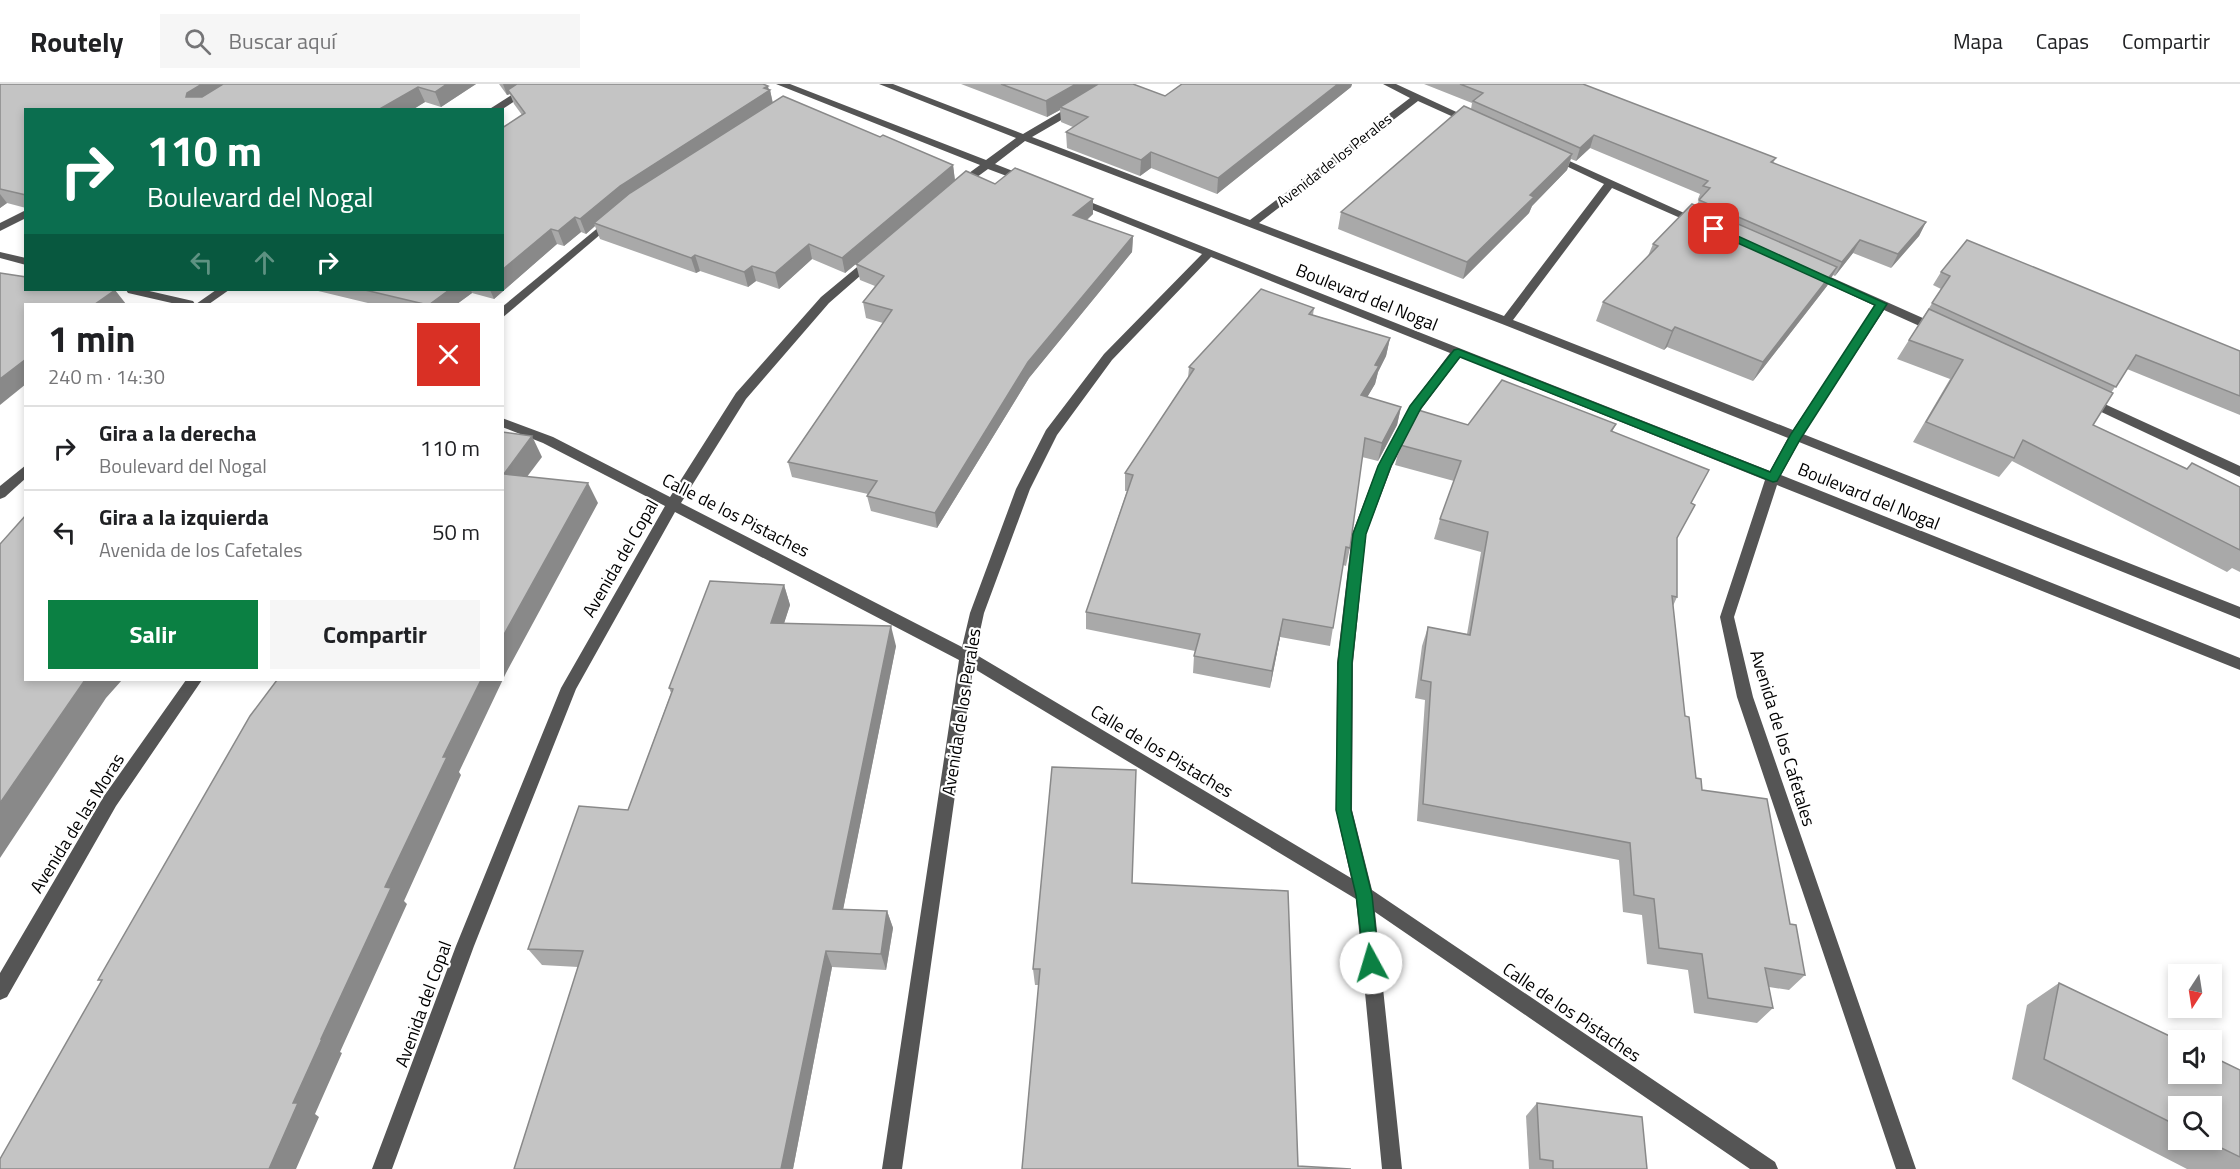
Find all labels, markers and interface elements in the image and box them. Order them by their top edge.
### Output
search box [160,14,580,68]
text: Routely [30,20,124,63]
text: Buscar aquí [229,24,336,58]
icon: search [181,25,214,58]
text: Mapa [1953,25,2003,57]
text: Capas [2036,25,2089,57]
text: Compartir [2122,25,2210,57]
street label: Avenida de los Perales [1271,108,1397,212]
text: 110 m [147,118,262,182]
icon: right [48,132,126,210]
text: Boulevard del Nogal [147,176,374,217]
pin [1688,203,1739,254]
icon: arrive [1697,212,1730,245]
icon: left [185,246,218,279]
icon: ahead [248,246,281,279]
icon: right [311,246,344,279]
street label: Boulevard del Nogal [1292,256,1442,338]
text: 1 min [48,311,135,366]
button: close [417,323,480,386]
text: 240 m · 14:30 [48,361,165,392]
text: Gira a la derecha [99,416,256,450]
text: 110 m [420,431,480,465]
icon: right [48,432,81,465]
text: Boulevard del Nogal [99,450,267,481]
street label: Boulevard del Nogal [1794,455,1944,537]
street label: Calle de los Pistaches [658,466,814,564]
street label: Avenida del Copal [575,494,665,622]
text: Gira a la izquierda [99,500,269,534]
text: 50 m [432,515,480,549]
icon: left [48,516,81,549]
text: Avenida de los Cafetales [99,534,303,565]
button: Salir [48,600,258,669]
button: Compartir [270,600,480,669]
street label: Avenida de los Perales [934,626,988,798]
street label: Avenida de los Cafetales [1743,646,1823,830]
street label: Calle de los Pistaches [1086,698,1238,804]
street label: Avenida de las Moras [23,748,131,898]
position arrow [1339,931,1403,995]
street label: Avenida del Copal [388,937,458,1071]
street label: Calle de los Pistaches [1497,956,1647,1068]
north arrow [2168,964,2222,1018]
map controls [2168,964,2222,1150]
button: sound [2168,1030,2222,1084]
button: search [2168,1096,2222,1150]

